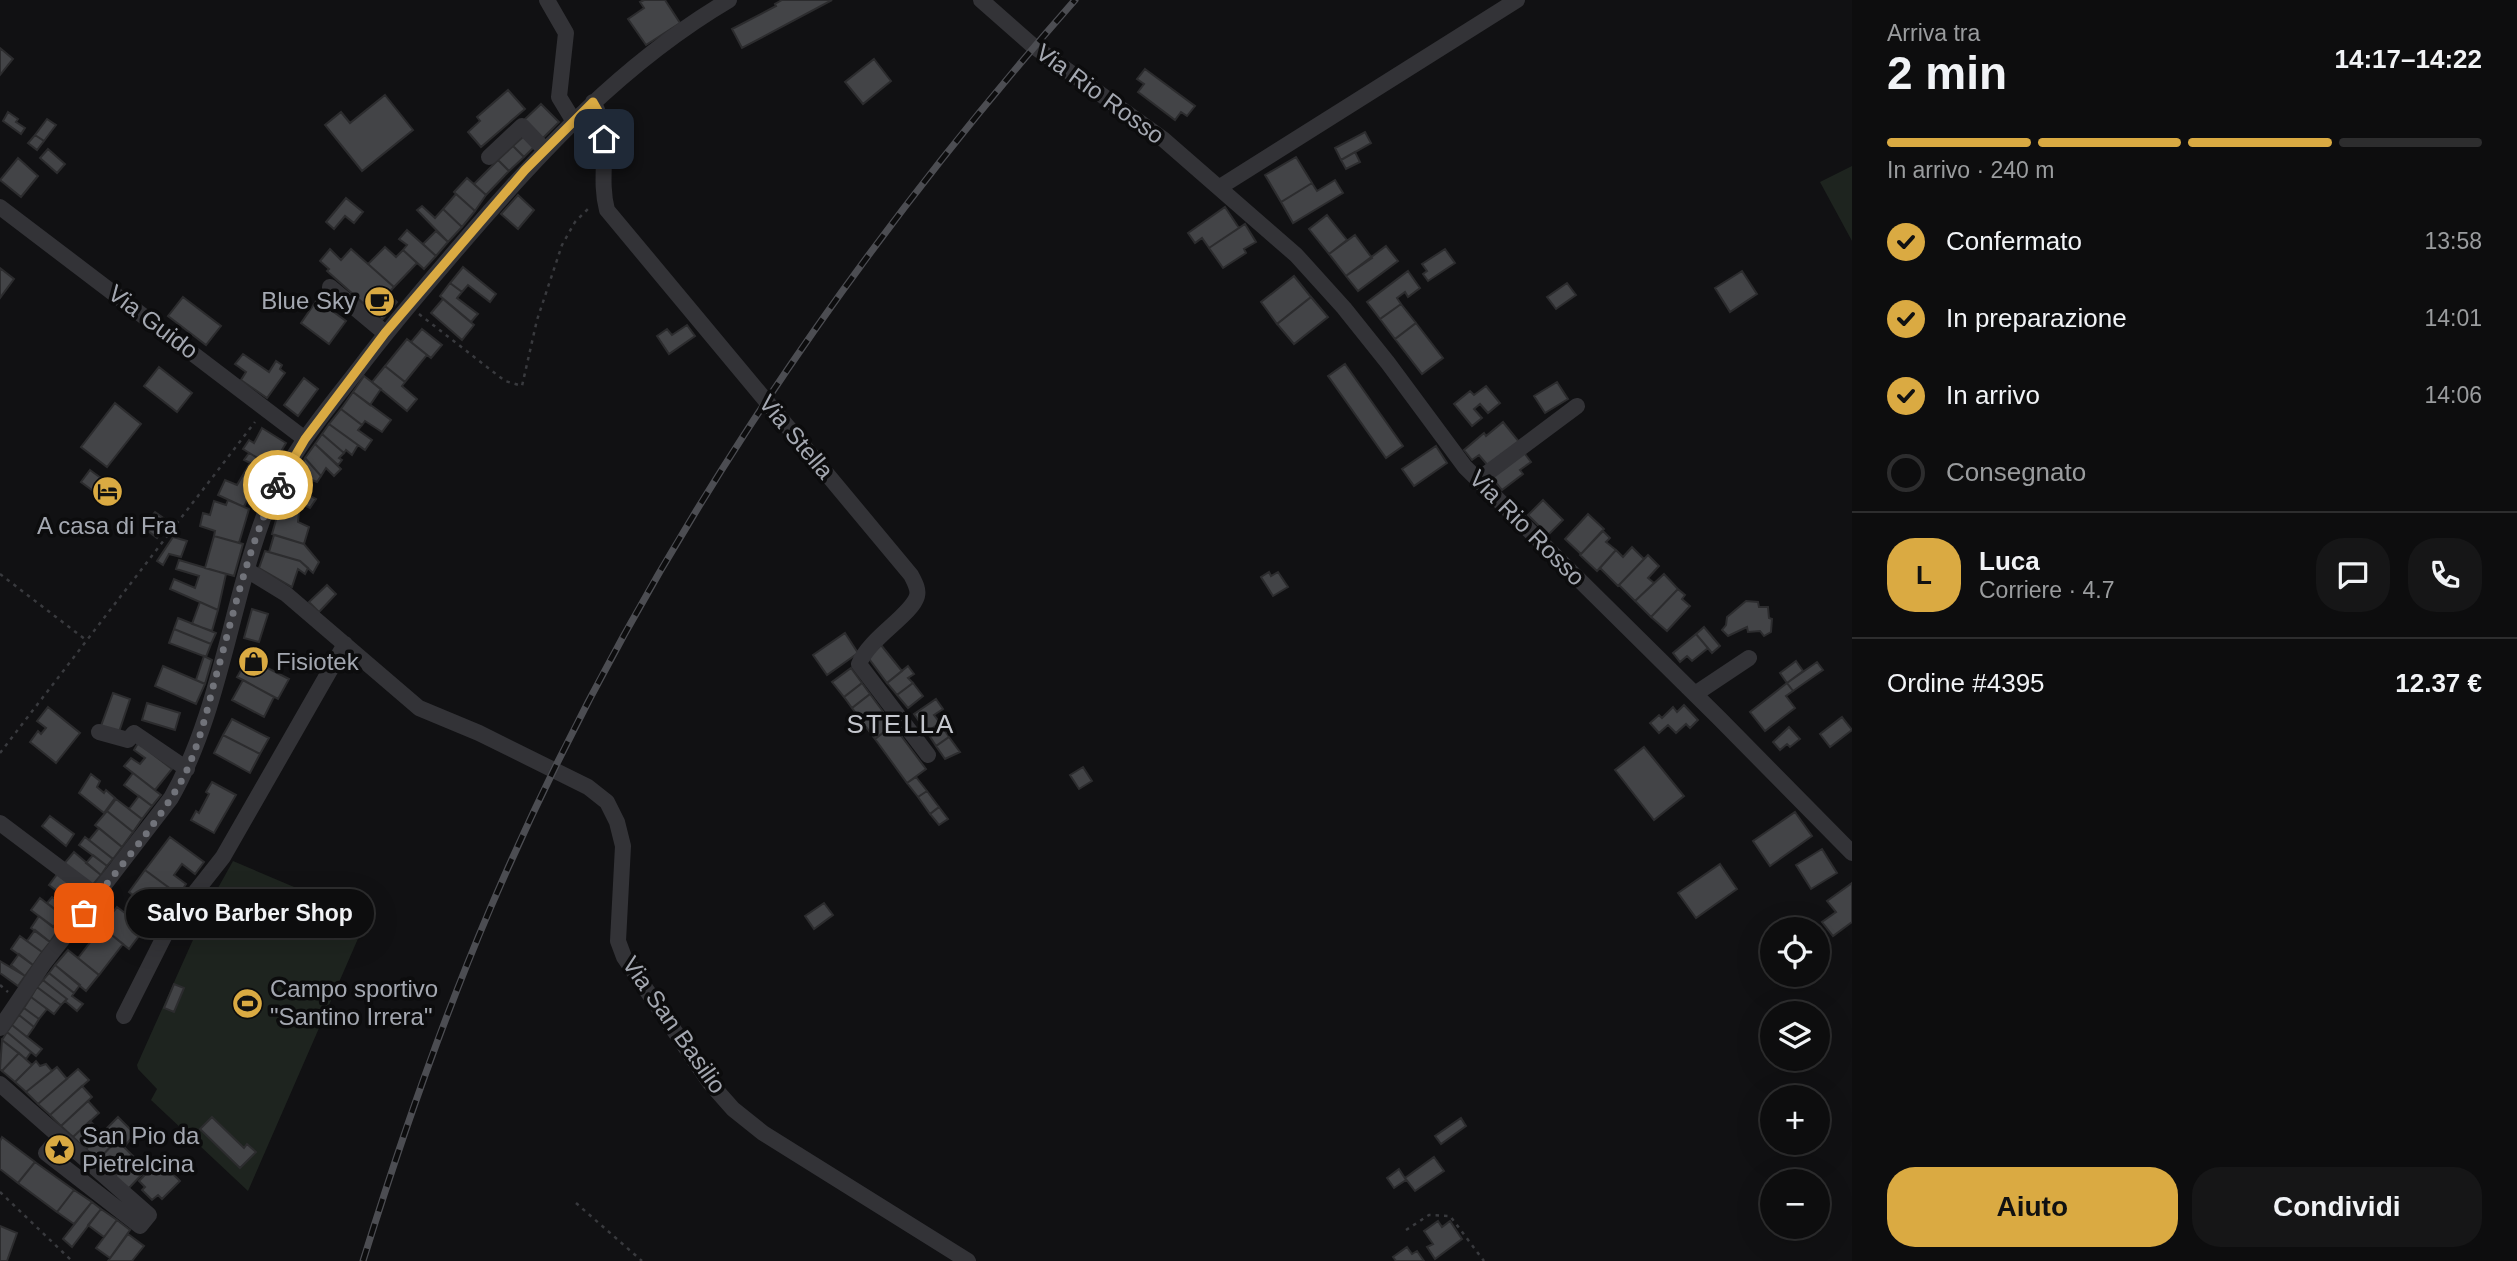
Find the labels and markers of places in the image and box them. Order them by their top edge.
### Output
pin [574,109,634,169]
cafe icon: Blue Sky [362,284,396,318]
place label: Blue Sky [261,287,356,314]
hotel icon: A casa di Fra [90,475,124,509]
place label: A casa di Fra [37,512,178,539]
shop icon: Fisiotek [236,645,270,679]
place label: Fisiotek [276,648,360,675]
pin [54,883,114,943]
callout: Salvo Barber Shop [126,888,374,937]
place label: Campo sportivo "Santino Irrera" [270,975,438,1030]
sports icon: Campo sportivo "Santino Irrera" [230,986,264,1020]
place label: San Pio da Pietrelcina [82,1122,200,1177]
place icon: San Pio da Pietrelcina [42,1133,76,1167]

